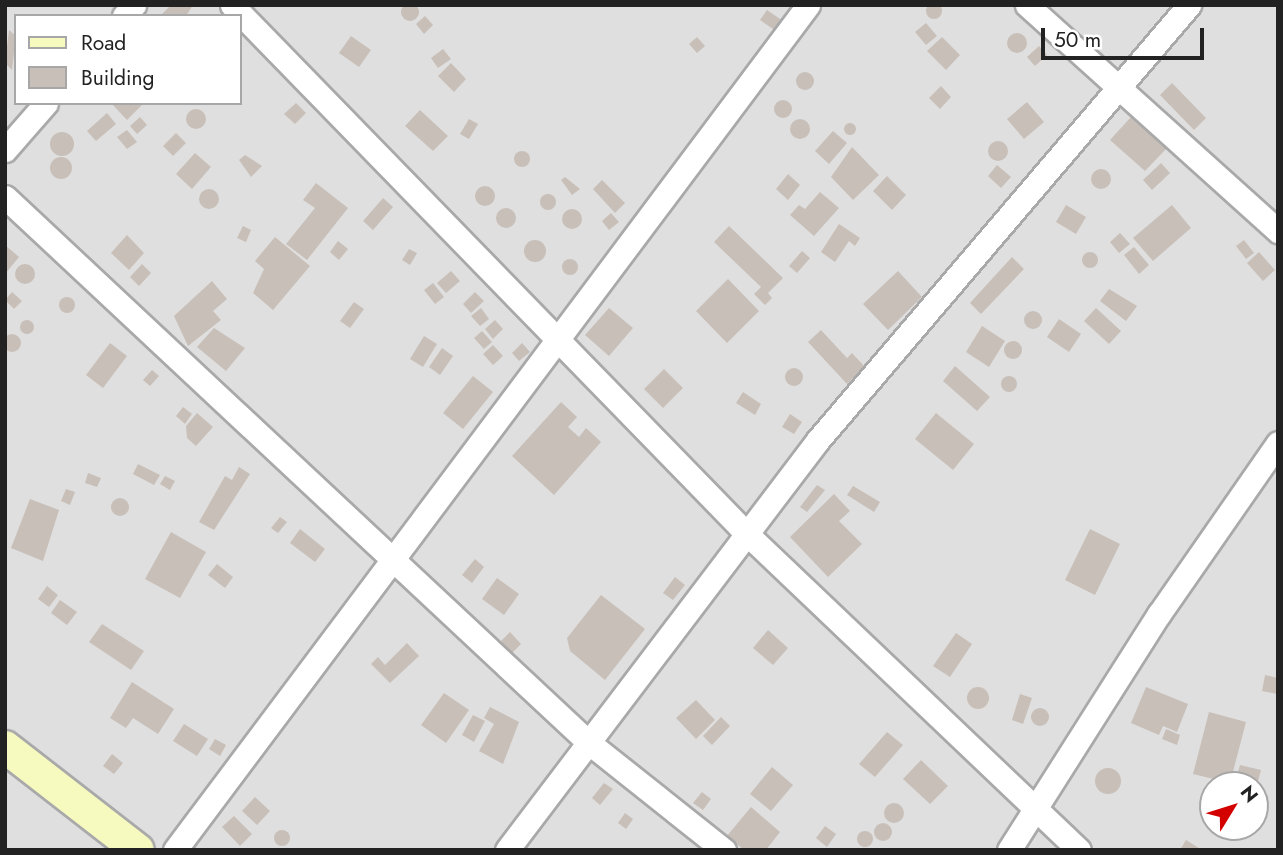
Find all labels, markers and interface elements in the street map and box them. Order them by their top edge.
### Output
legend [14,14,242,105]
scale bar [1045,14,1208,58]
text: 50 m [1054,25,1101,55]
text: Road [81,28,126,58]
text: Building [81,63,154,93]
north arrow [1199,771,1269,841]
text: N [1234,780,1265,808]

